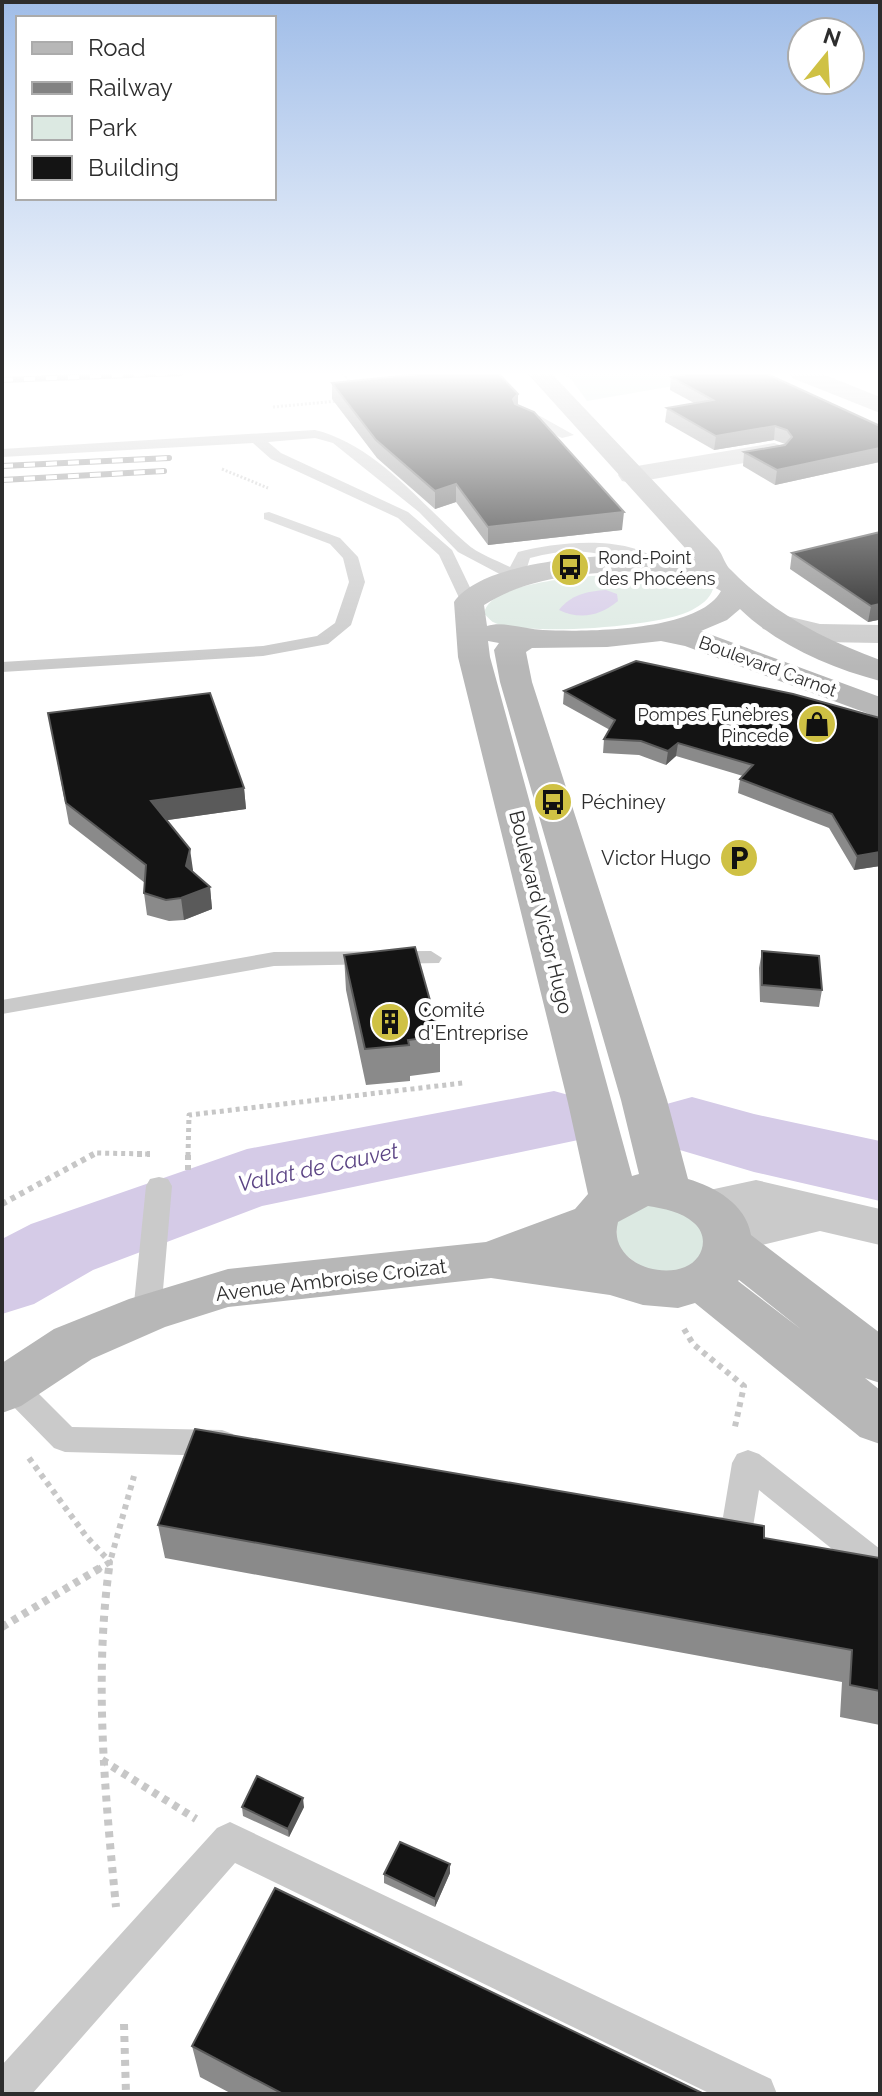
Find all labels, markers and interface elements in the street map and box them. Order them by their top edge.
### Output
legend [16,16,276,200]
north arrow [786,16,866,96]
text: N [820,22,844,52]
text: Road [88,33,146,62]
text: Railway [88,73,173,102]
text: Park [88,113,137,142]
text: Building [88,153,179,182]
bus stop icon: Rond-Point des Phocéens [549,546,591,588]
place label: Rond-Point des Phocéens [598,547,716,589]
street label: Boulevard Carnot [696,631,840,701]
shop icon: Pompes Funèbres Pincede [796,703,838,745]
place label: Pompes Funèbres Pincede [638,704,789,746]
bus stop icon: Péchiney [532,781,574,823]
place label: Péchiney [581,790,666,814]
street label: Boulevard Victor Hugo [504,808,578,1016]
parking icon: Victor Hugo [718,837,760,879]
place label: Victor Hugo [601,846,711,870]
place label: Comité d'Entreprise [418,998,529,1045]
building icon: Comité d'Entreprise [369,1001,411,1043]
water label: Vallat de Cauvet [235,1137,401,1197]
street label: Avenue Ambroise Croizat [214,1254,448,1306]

